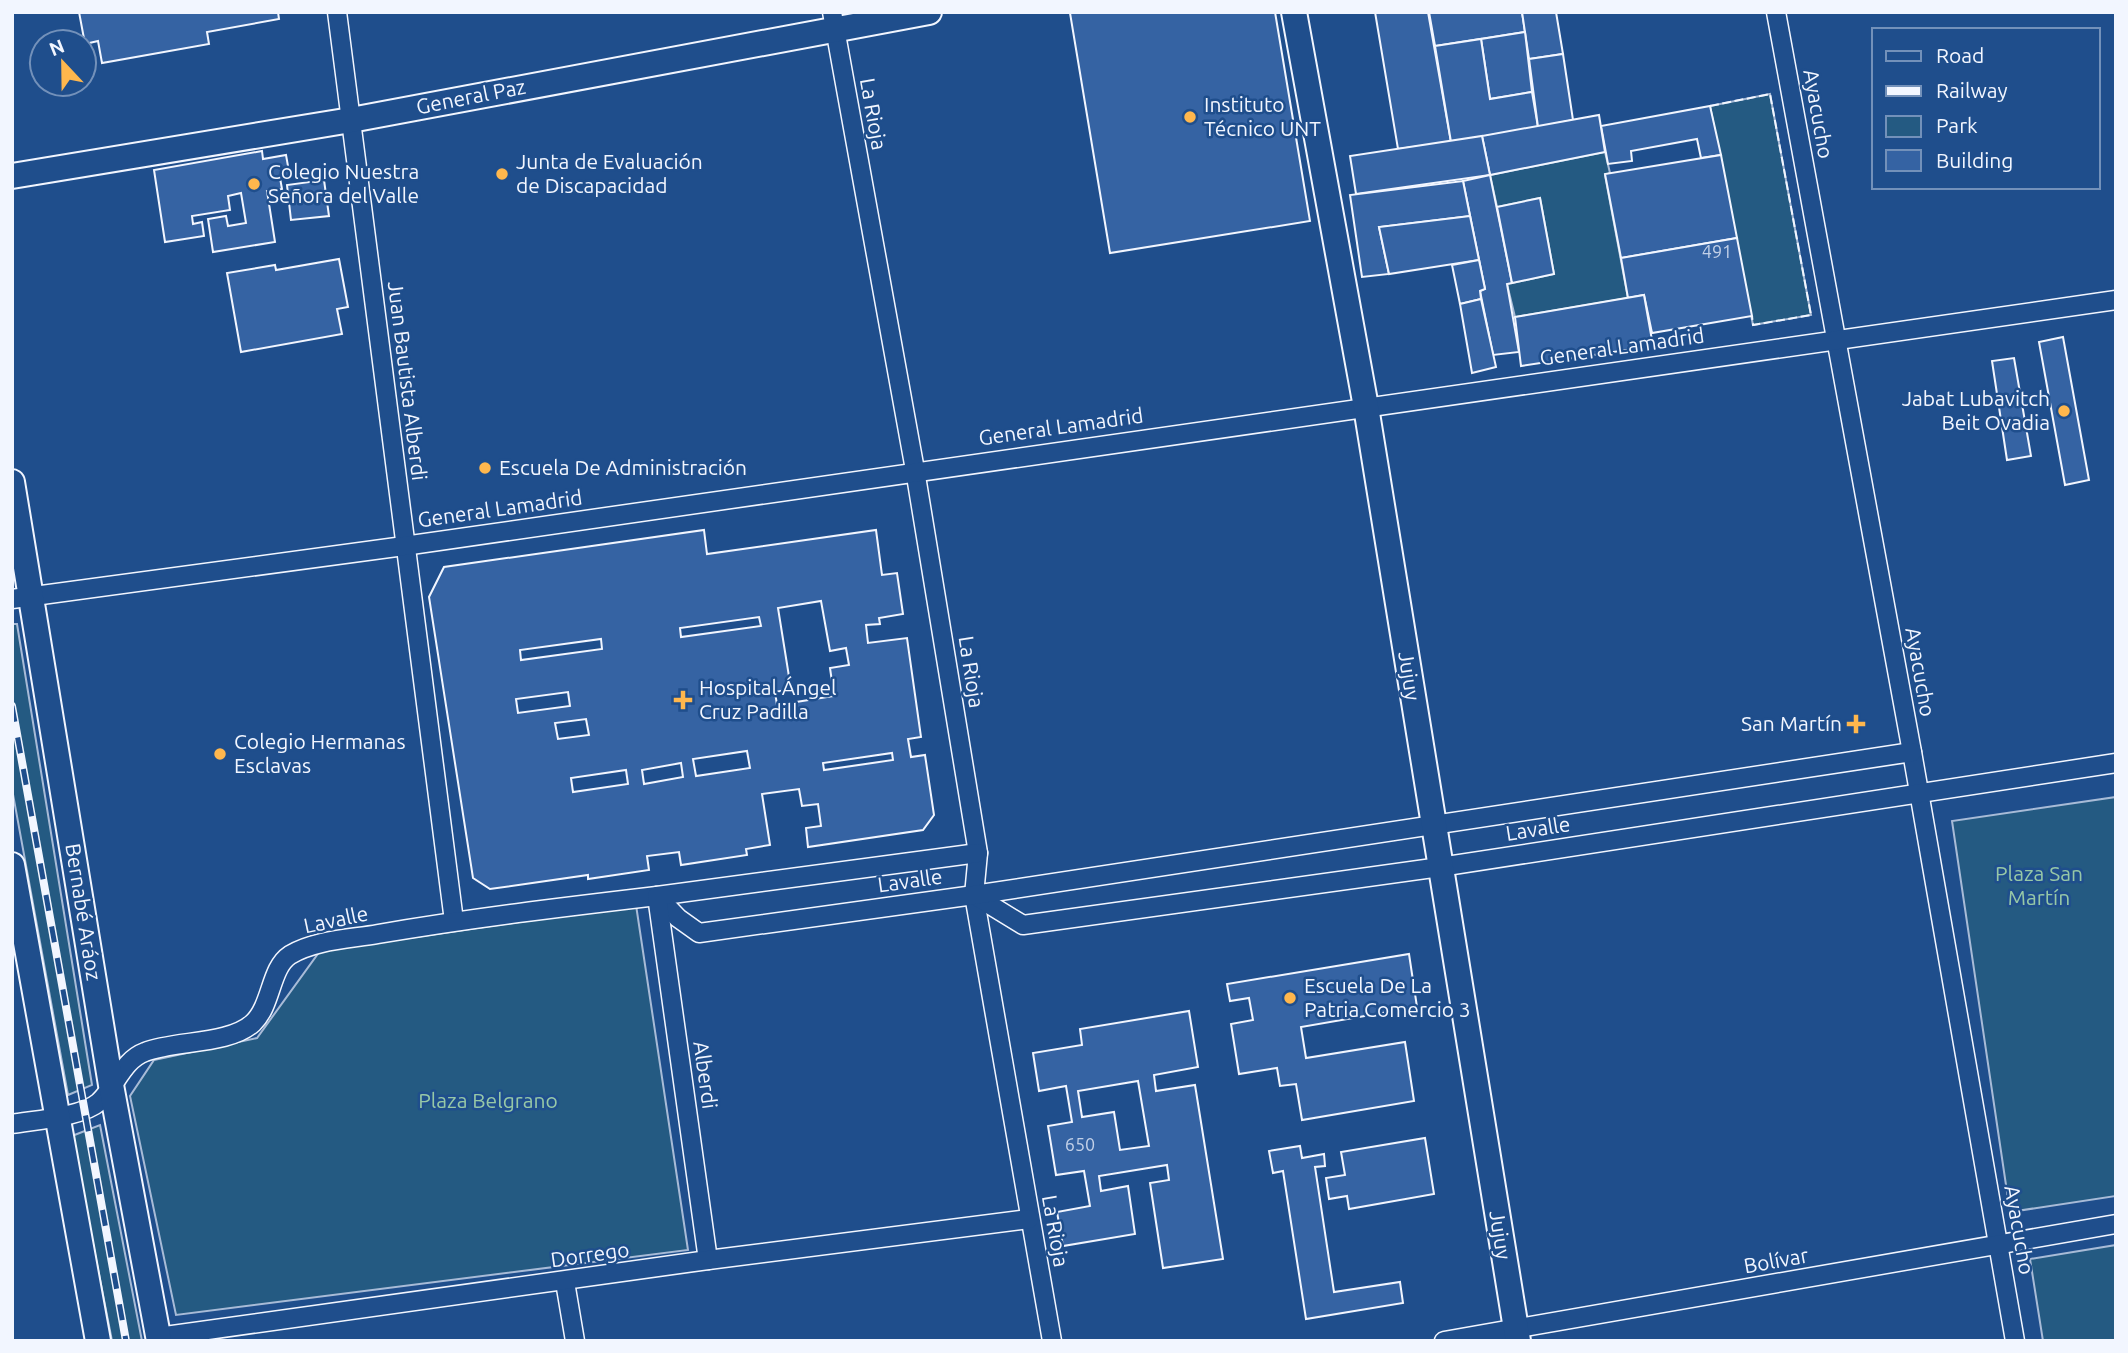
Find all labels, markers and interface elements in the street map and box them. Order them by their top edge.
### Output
north arrow [28,28,98,98]
legend [1872,28,2100,189]
text: N [46,34,67,60]
text: Road [1936,43,1984,67]
street label: Ayacucho [1799,67,1839,160]
street label: General Paz [414,74,528,118]
street label: La Rioja [856,76,892,152]
text: Railway [1936,78,2008,102]
place label: Instituto Técnico UNT [1204,92,1321,140]
marker: Instituto Técnico UNT [1182,109,1198,125]
text: Park [1936,113,1978,137]
text: Building [1936,148,2013,172]
place label: Junta de Evaluación de Discapacidad [516,149,703,197]
place label: Colegio Nuestra Señora del Valle [268,159,419,207]
marker: Junta de Evaluación de Discapacidad [494,166,510,182]
marker: Colegio Nuestra Señora del Valle [246,176,262,192]
house number: 491 [1702,241,1732,261]
street label: Juan Bautista Alberdi [384,280,432,482]
street label: General Lamadrid [1538,323,1706,369]
place label: Jabat Lubavitch Beit Ovadia [1902,386,2050,434]
street label: General Lamadrid [977,403,1145,449]
marker: Jabat Lubavitch Beit Ovadia [2056,403,2072,419]
place label: Escuela De Administración [499,455,747,479]
marker: Escuela De Administración [477,460,493,476]
street label: General Lamadrid [416,485,584,531]
street label: Ayacucho [1901,625,1941,718]
street label: La Rioja [954,634,990,710]
street label: Jujuy [1394,650,1426,702]
place label: Hospital Ángel Cruz Padilla [699,675,837,723]
marker: Hospital Ángel Cruz Padilla [673,690,693,710]
place label: San Martín [1741,711,1842,735]
marker: San Martín [1848,716,1864,732]
place label: Colegio Hermanas Esclavas [234,729,406,777]
marker: Colegio Hermanas Esclavas [212,746,228,762]
street label: Lavalle [1504,811,1572,845]
street label: Bernabé Aráoz [61,842,107,982]
park label: Plaza San Martín [1995,861,2083,909]
street label: Lavalle [876,864,944,896]
street label: Lavalle [301,901,370,938]
place label: Escuela De La Patria Comercio 3 [1304,973,1471,1021]
marker: Escuela De La Patria Comercio 3 [1282,990,1298,1006]
street label: Alberdi [689,1039,723,1110]
park label: Plaza Belgrano [418,1088,558,1112]
house number: 650 [1065,1134,1095,1154]
street label: Ayacucho [2000,1183,2040,1276]
street label: La Rioja [1038,1193,1074,1269]
street label: Jujuy [1485,1209,1517,1261]
street label: Dorrego [549,1237,631,1271]
street label: Bolívar [1742,1243,1810,1277]

